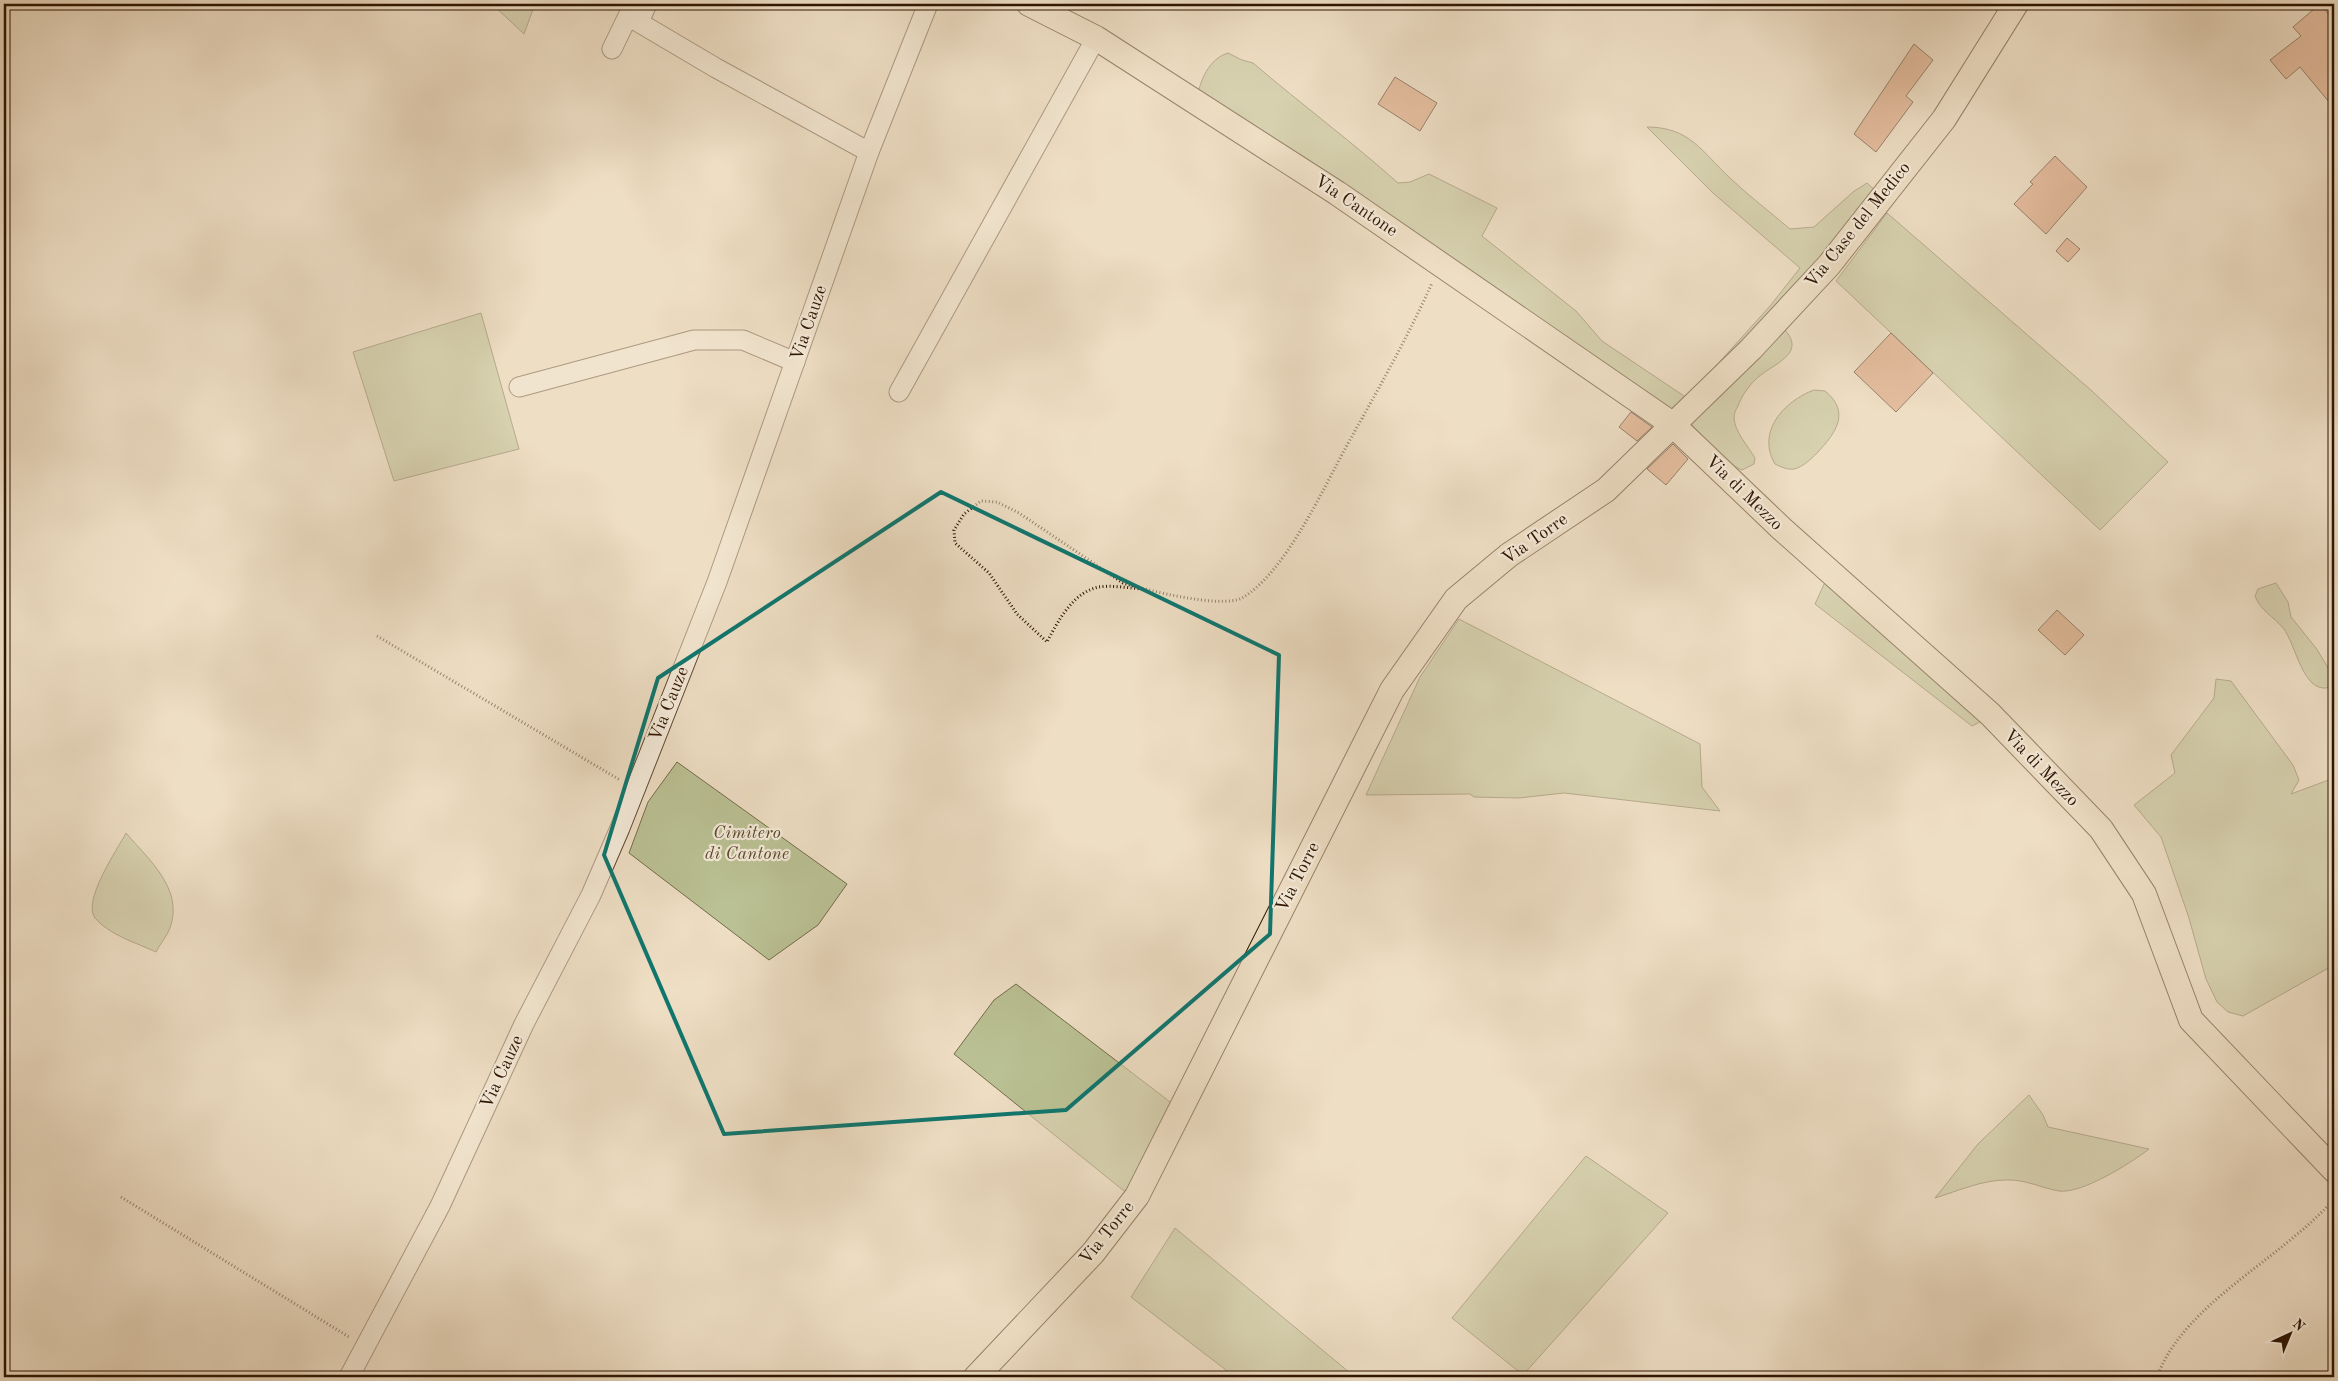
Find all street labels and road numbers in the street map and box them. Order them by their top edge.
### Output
street label: Via Case del Medico [1802,159,1914,291]
street label: Via Cantone [1311,172,1401,240]
street label: Via Cauze [788,283,830,363]
street label: Via di Mezzo [1702,452,1786,534]
street label: Via Torre [1499,510,1571,568]
street label: Via Cauze [646,664,692,744]
street label: Via di Mezzo [2000,726,2082,810]
street label: Via Torre [1273,839,1323,915]
street label: Via Cauze [477,1033,527,1111]
street label: Via Torre [1076,1198,1138,1268]

